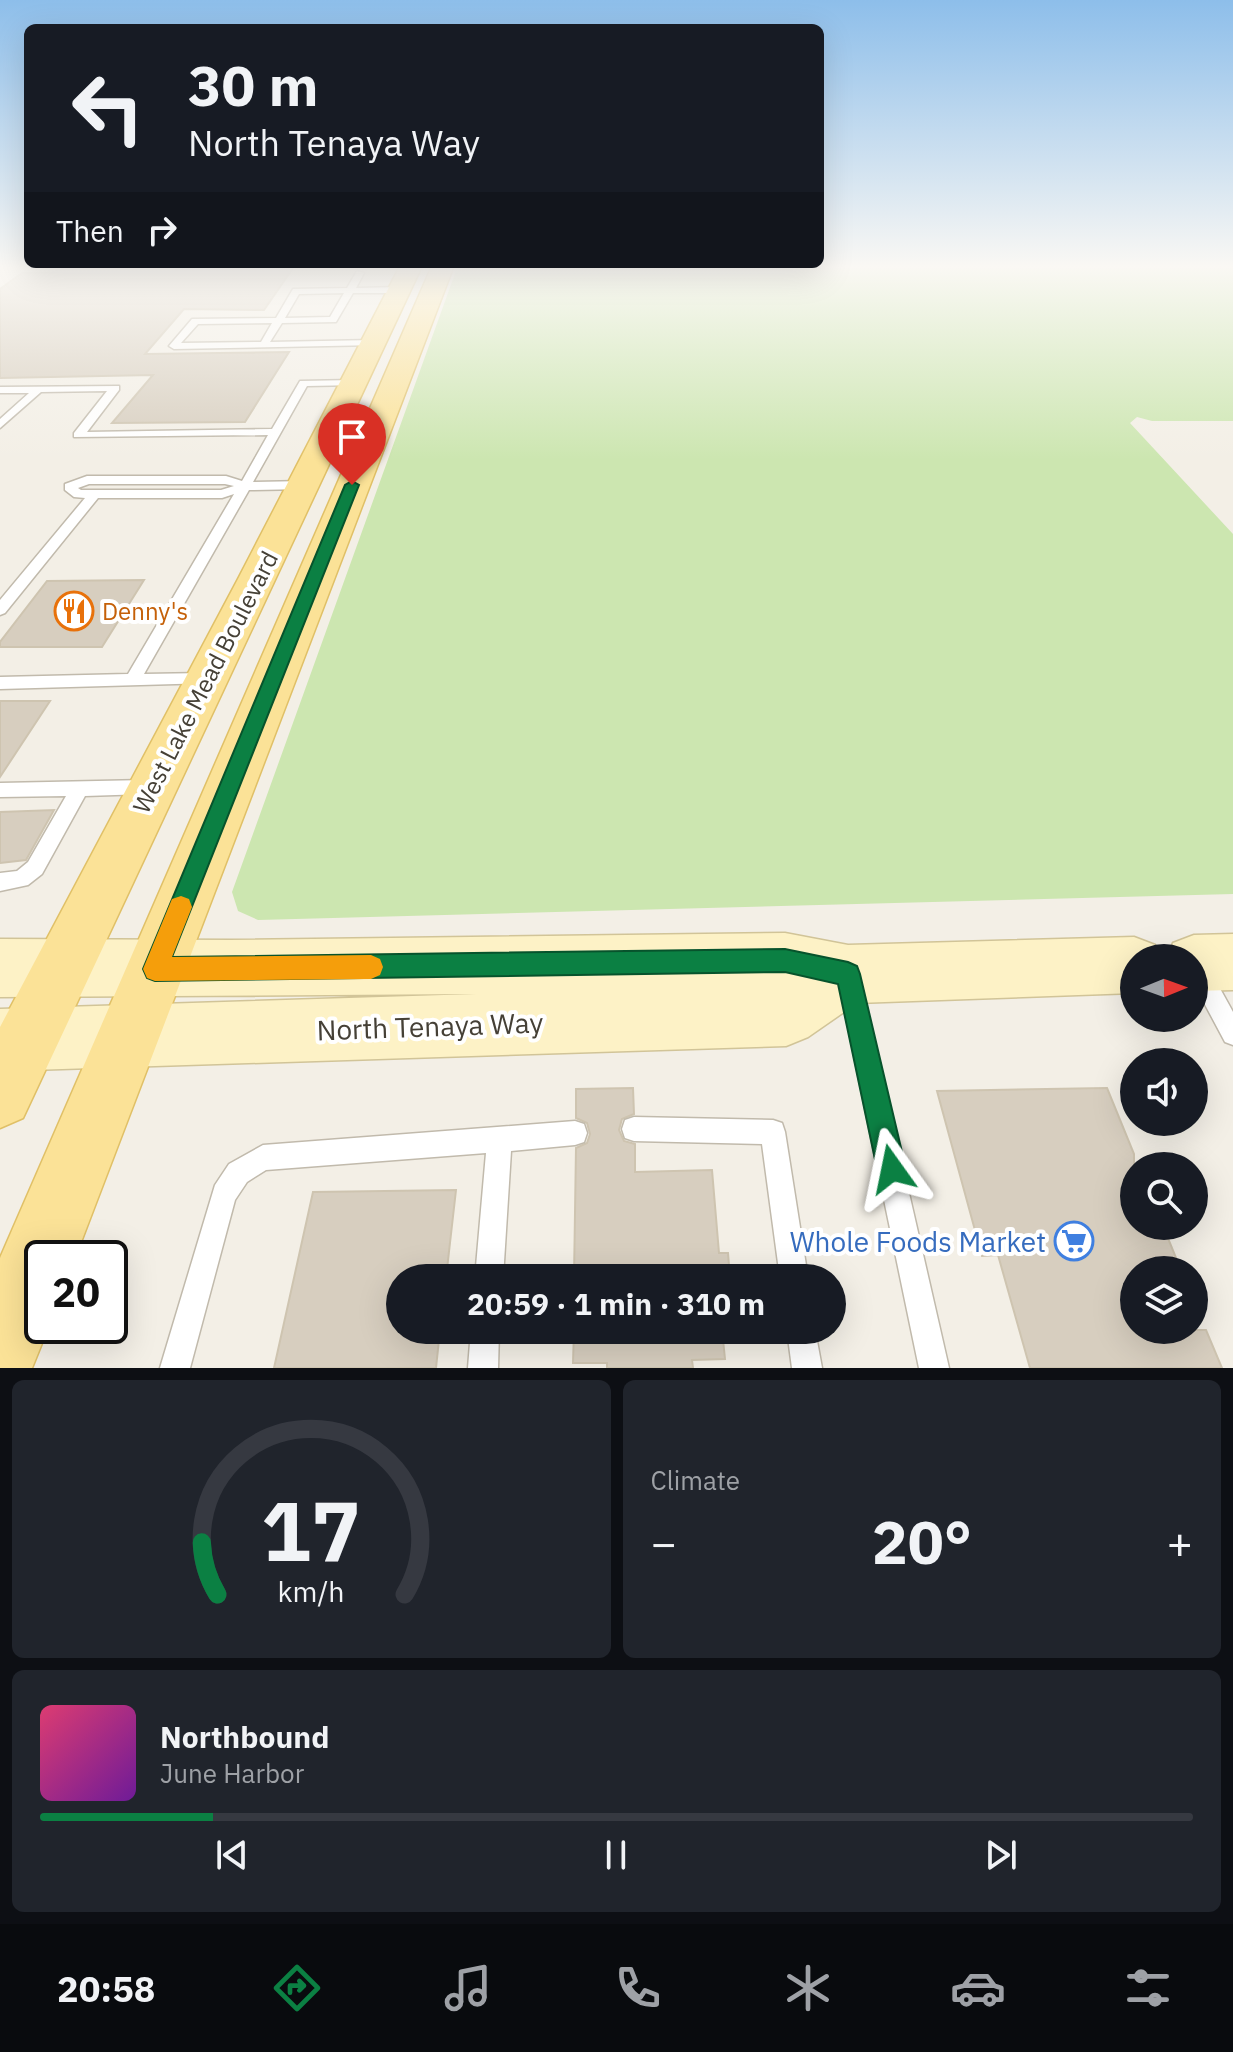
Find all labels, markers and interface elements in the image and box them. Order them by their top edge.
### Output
text: 30 m [188,49,318,121]
icon: left [56,56,160,160]
text: North Tenaya Way [188,119,480,166]
icon: right [140,208,184,252]
text: Then [56,211,124,250]
pin [318,403,386,485]
icon: arrive [330,415,374,459]
street label: West Lake Mead Boulevard [125,546,285,818]
restaurant icon: Denny's [53,590,95,632]
place label: Denny's [102,595,188,627]
north arrow [1120,944,1208,1032]
map controls [1120,944,1208,1344]
street label: North Tenaya Way [316,1004,544,1048]
button: sound [1120,1048,1208,1136]
position arrow [850,1127,934,1211]
button: search [1120,1152,1208,1240]
supermarket icon: Whole Foods Market [1053,1220,1095,1262]
place label: Whole Foods Market [790,1223,1046,1260]
speed limit sign: 20 [24,1240,128,1344]
button: layers [1120,1256,1208,1344]
text: 20:59 · 1 min · 310 m [467,1284,765,1323]
text: Climate [651,1463,740,1497]
text: 17 [261,1476,361,1584]
text: 20° [872,1502,972,1581]
text: − [651,1514,677,1571]
text: + [1167,1514,1193,1571]
text: km/h [278,1573,345,1610]
text: Northbound [160,1717,329,1756]
text: June Harbor [160,1756,304,1790]
icon: previous [210,1833,254,1877]
icon: pause [594,1833,638,1877]
icon: next [979,1833,1023,1877]
icon: directions [269,1960,325,2016]
icon: music [440,1960,496,2016]
icon: phone [610,1960,666,2016]
icon: climate [780,1960,836,2016]
icon: car [950,1960,1006,2016]
icon: filters [1120,1960,1176,2016]
text: 20:58 [57,1965,155,2012]

